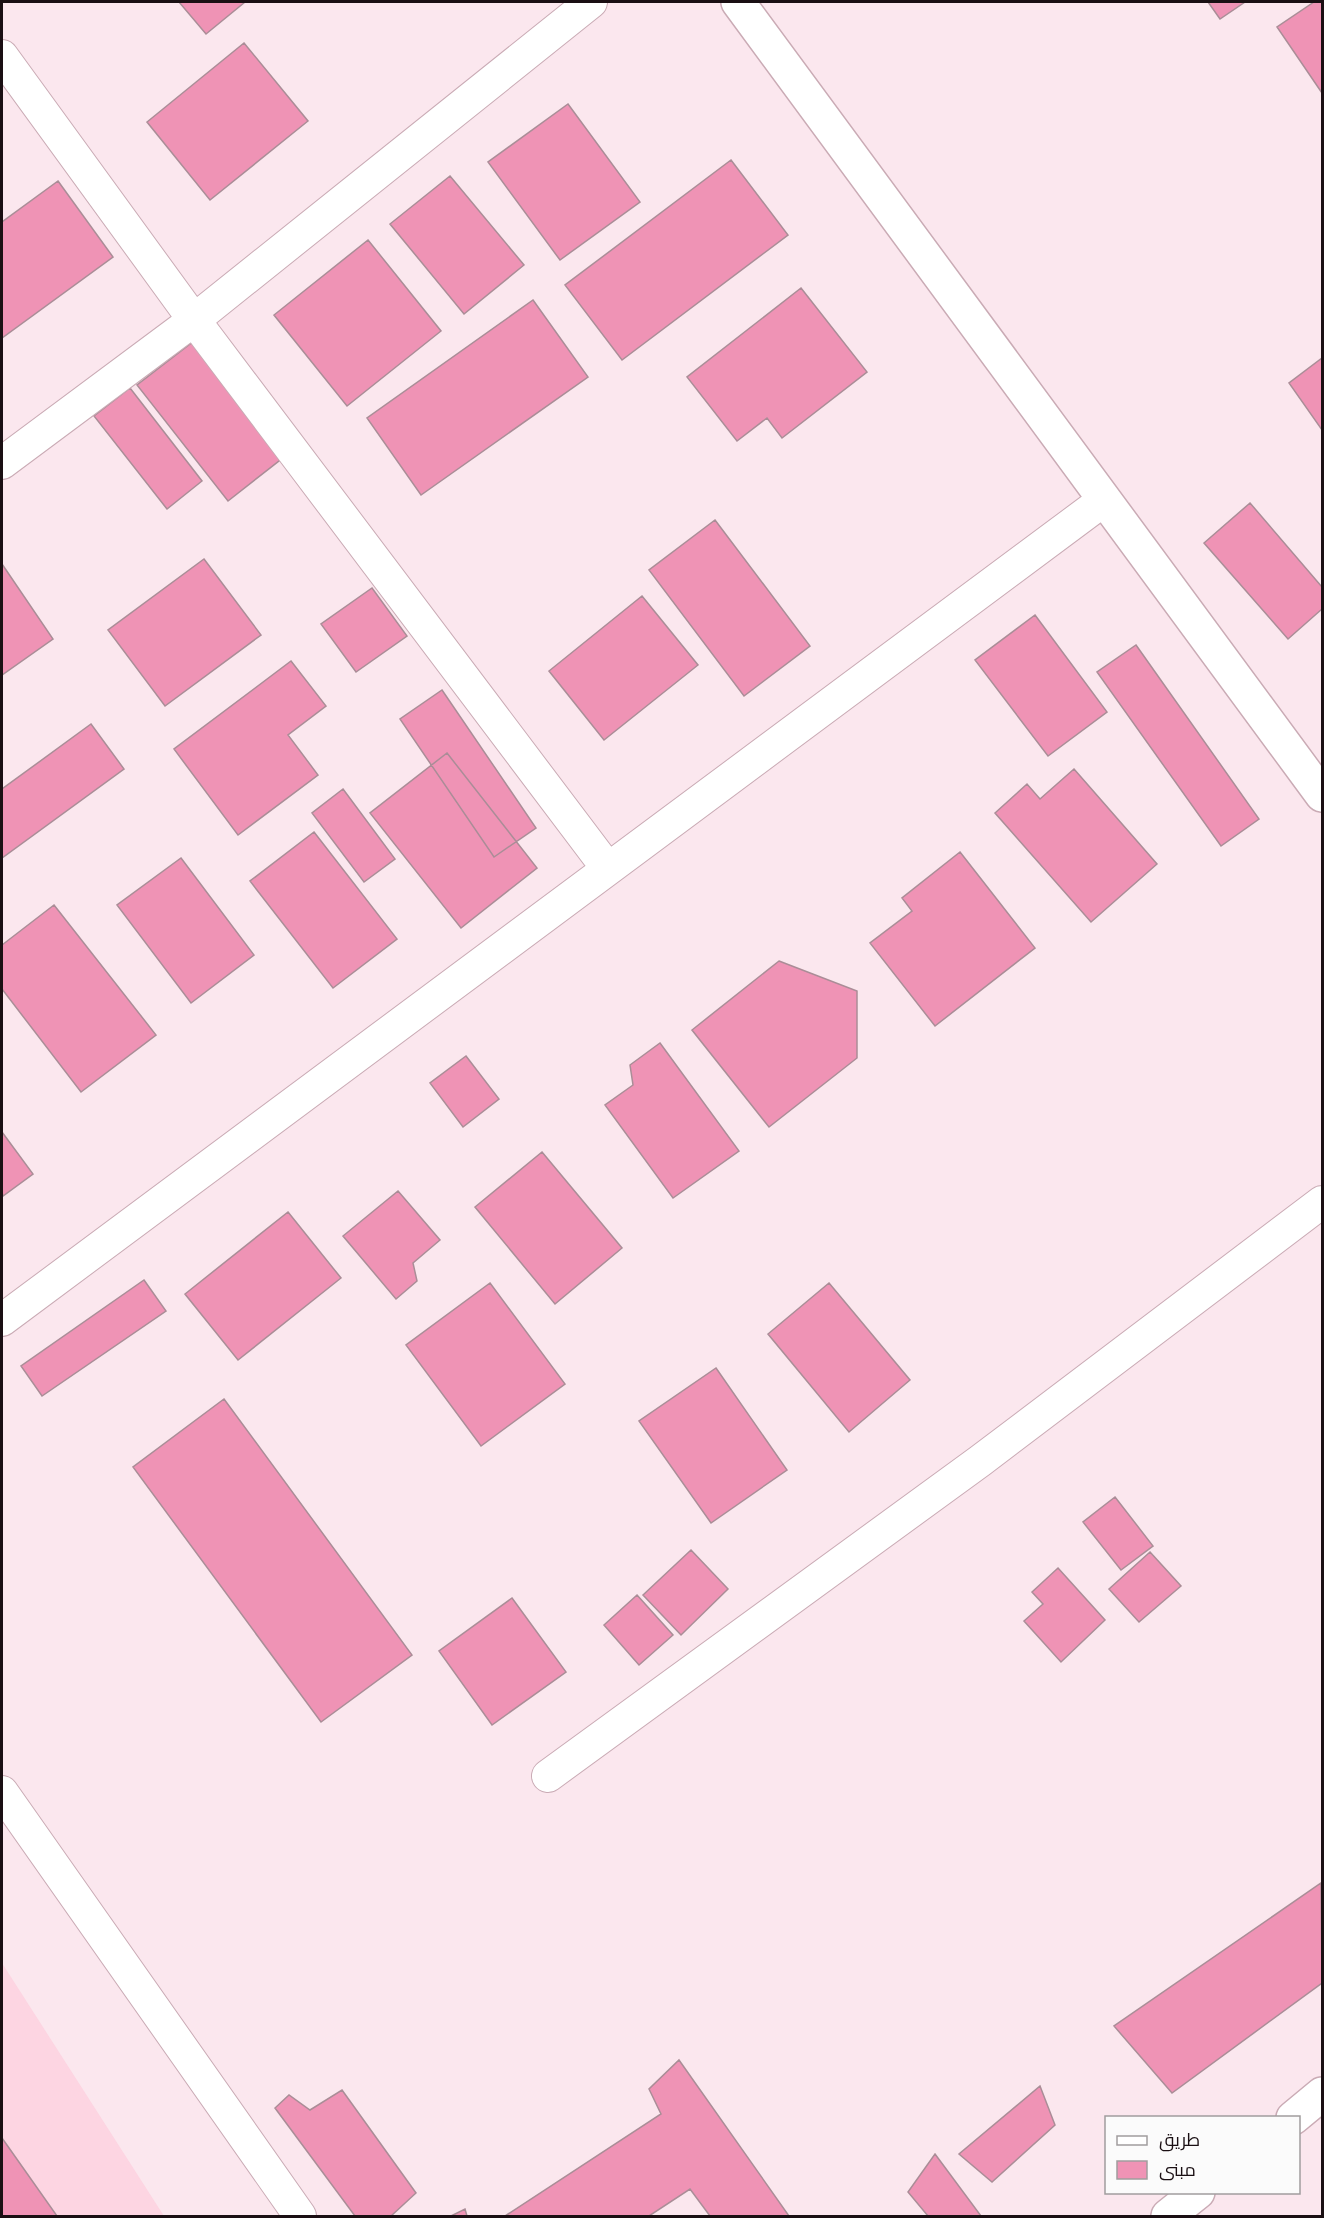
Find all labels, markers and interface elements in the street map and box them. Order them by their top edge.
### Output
legend [1105,2116,1300,2194]
text: طريق [1159,2128,1200,2152]
text: مبنى [1159,2158,1196,2181]

